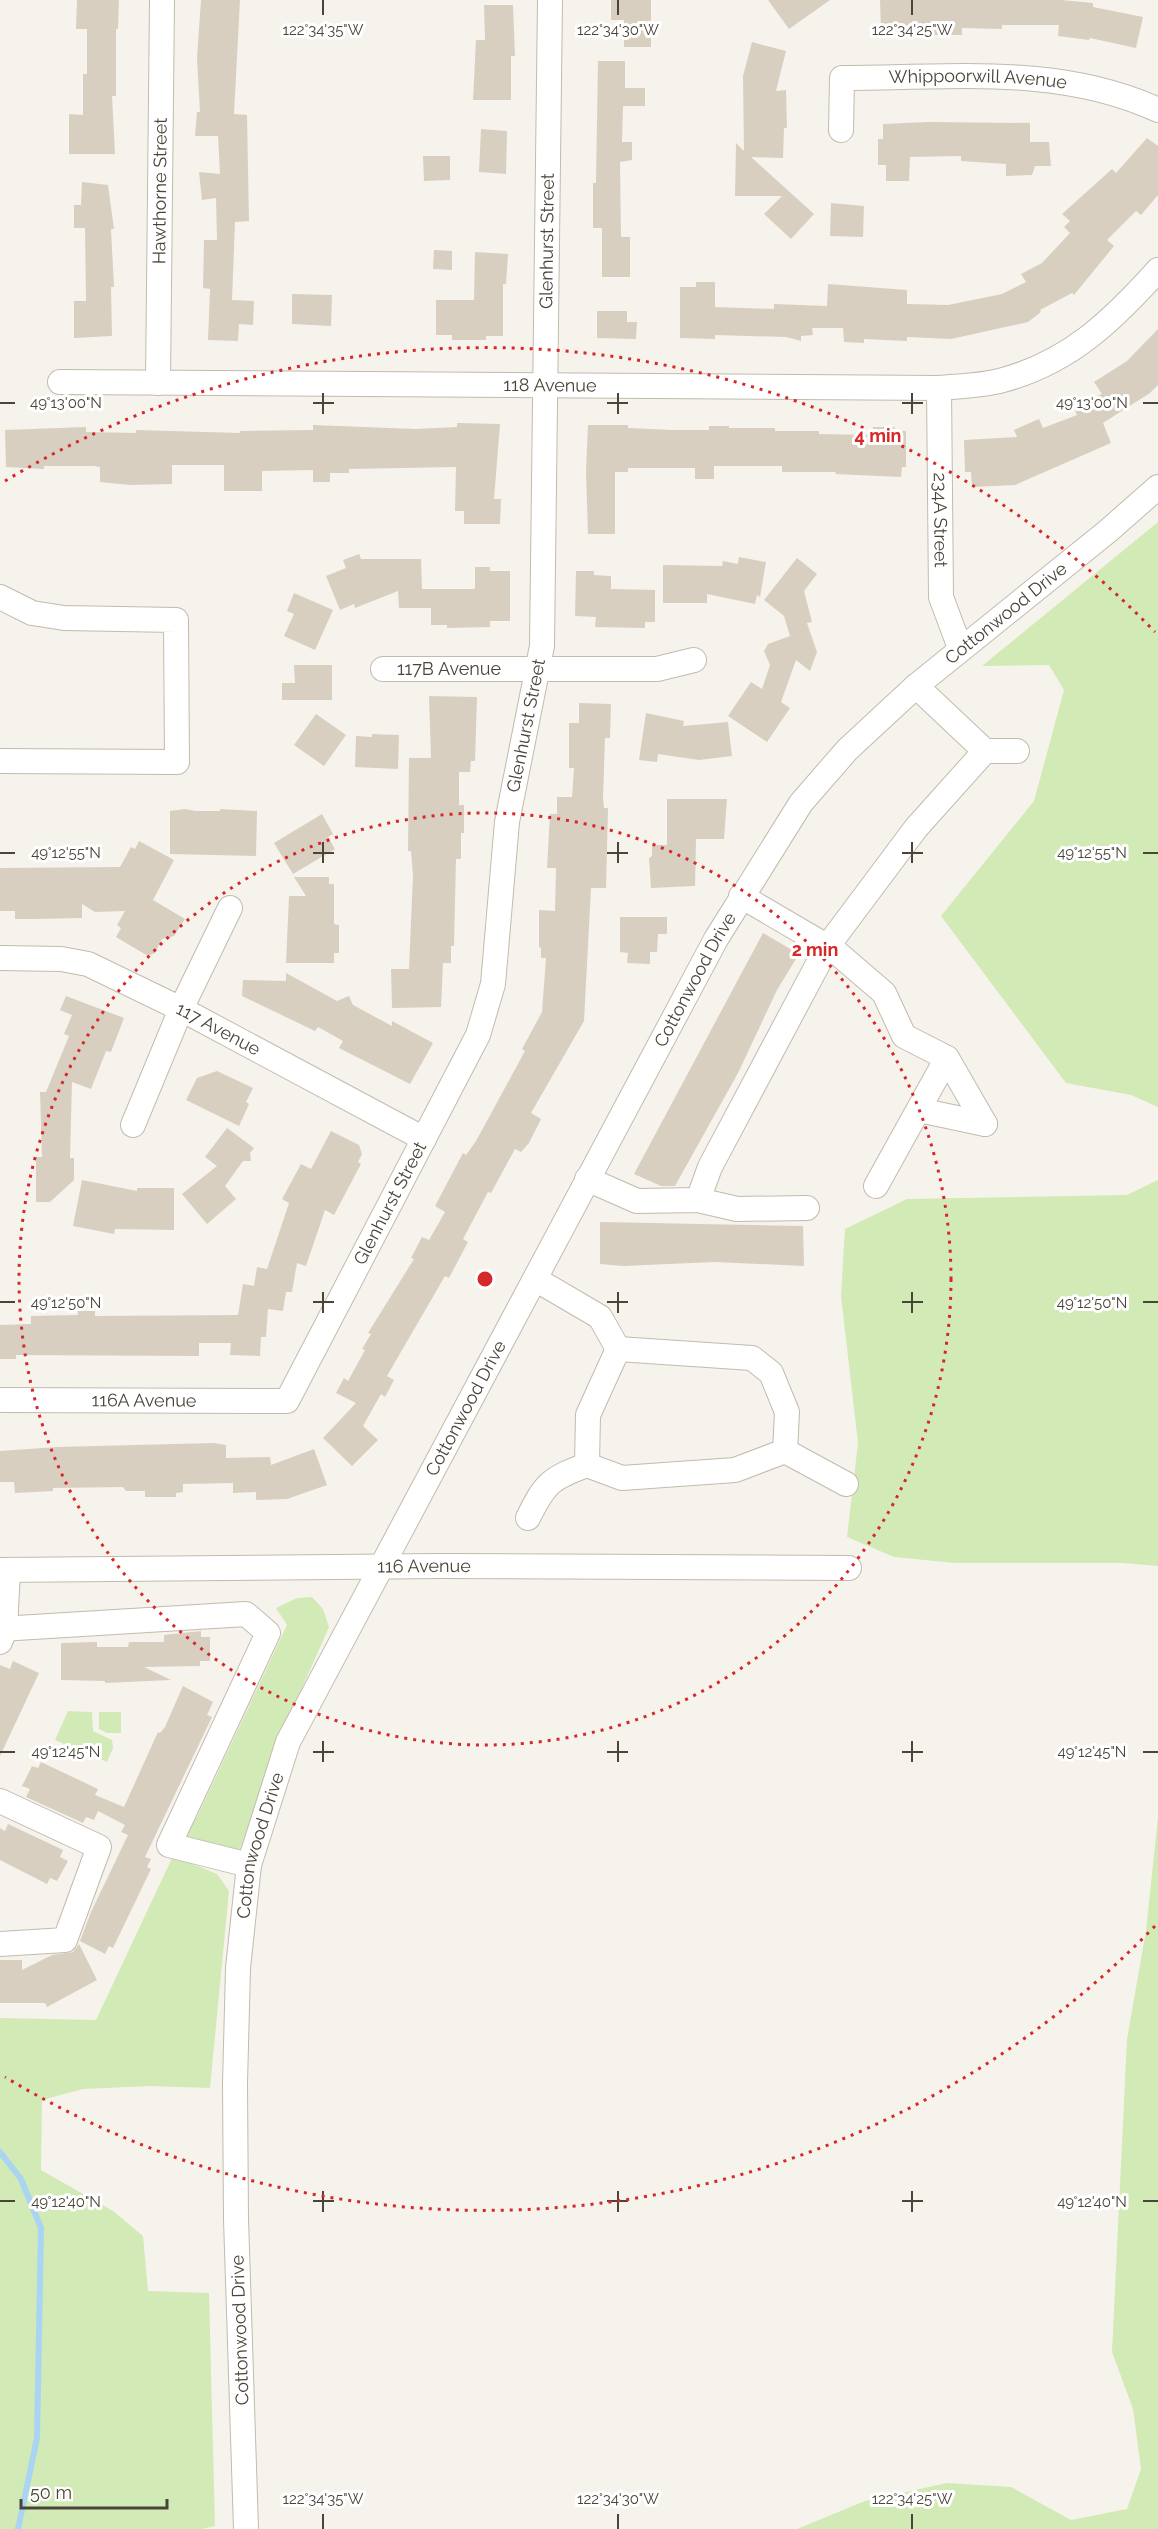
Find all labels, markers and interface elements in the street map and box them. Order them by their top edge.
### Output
text: 122°34'35"W [283,21,364,39]
text: 122°34'30"W [577,21,659,39]
text: 122°34'25"W [872,21,953,39]
street label: Whippoorwill Avenue [888,65,1069,93]
street label: Hawthorne Street [148,118,171,264]
street label: Glenhurst Street [535,173,558,309]
street label: 118 Avenue [503,374,597,396]
text: 49°13'00"N [30,394,102,412]
text: 49°13'00"N [1056,394,1128,412]
text: 4 min [855,425,901,446]
street label: 234A Street [930,472,952,568]
street label: Cottonwood Drive [940,557,1071,668]
street label: Glenhurst Street [502,657,549,794]
street label: 117B Avenue [397,658,502,679]
text: 49°12'55"N [31,844,101,862]
text: 49°12'55"N [1057,844,1127,862]
street label: Cottonwood Drive [649,908,740,1050]
text: 2 min [792,939,838,960]
street label: 117 Avenue [173,997,264,1060]
street label: Glenhurst Street [349,1138,430,1268]
centre of rings [475,1269,495,1289]
text: 49°12'50"N [31,1294,101,1312]
text: 49°12'50"N [1057,1294,1127,1312]
street label: Cottonwood Drive [421,1336,510,1479]
street label: 116A Avenue [92,1389,197,1411]
street label: 116 Avenue [377,1555,471,1577]
text: 49°12'45"N [32,1743,100,1761]
text: 49°12'45"N [1058,1743,1126,1761]
street label: Cottonwood Drive [232,1769,288,1920]
text: 49°12'40"N [31,2193,101,2211]
text: 49°12'40"N [1057,2193,1127,2211]
street label: Cottonwood Drive [226,2254,253,2405]
scale bar [21,2472,166,2510]
text: 50 m [30,2482,72,2503]
text: 122°34'35"W [283,2490,364,2508]
text: 122°34'30"W [577,2490,659,2508]
text: 122°34'25"W [872,2490,953,2508]

